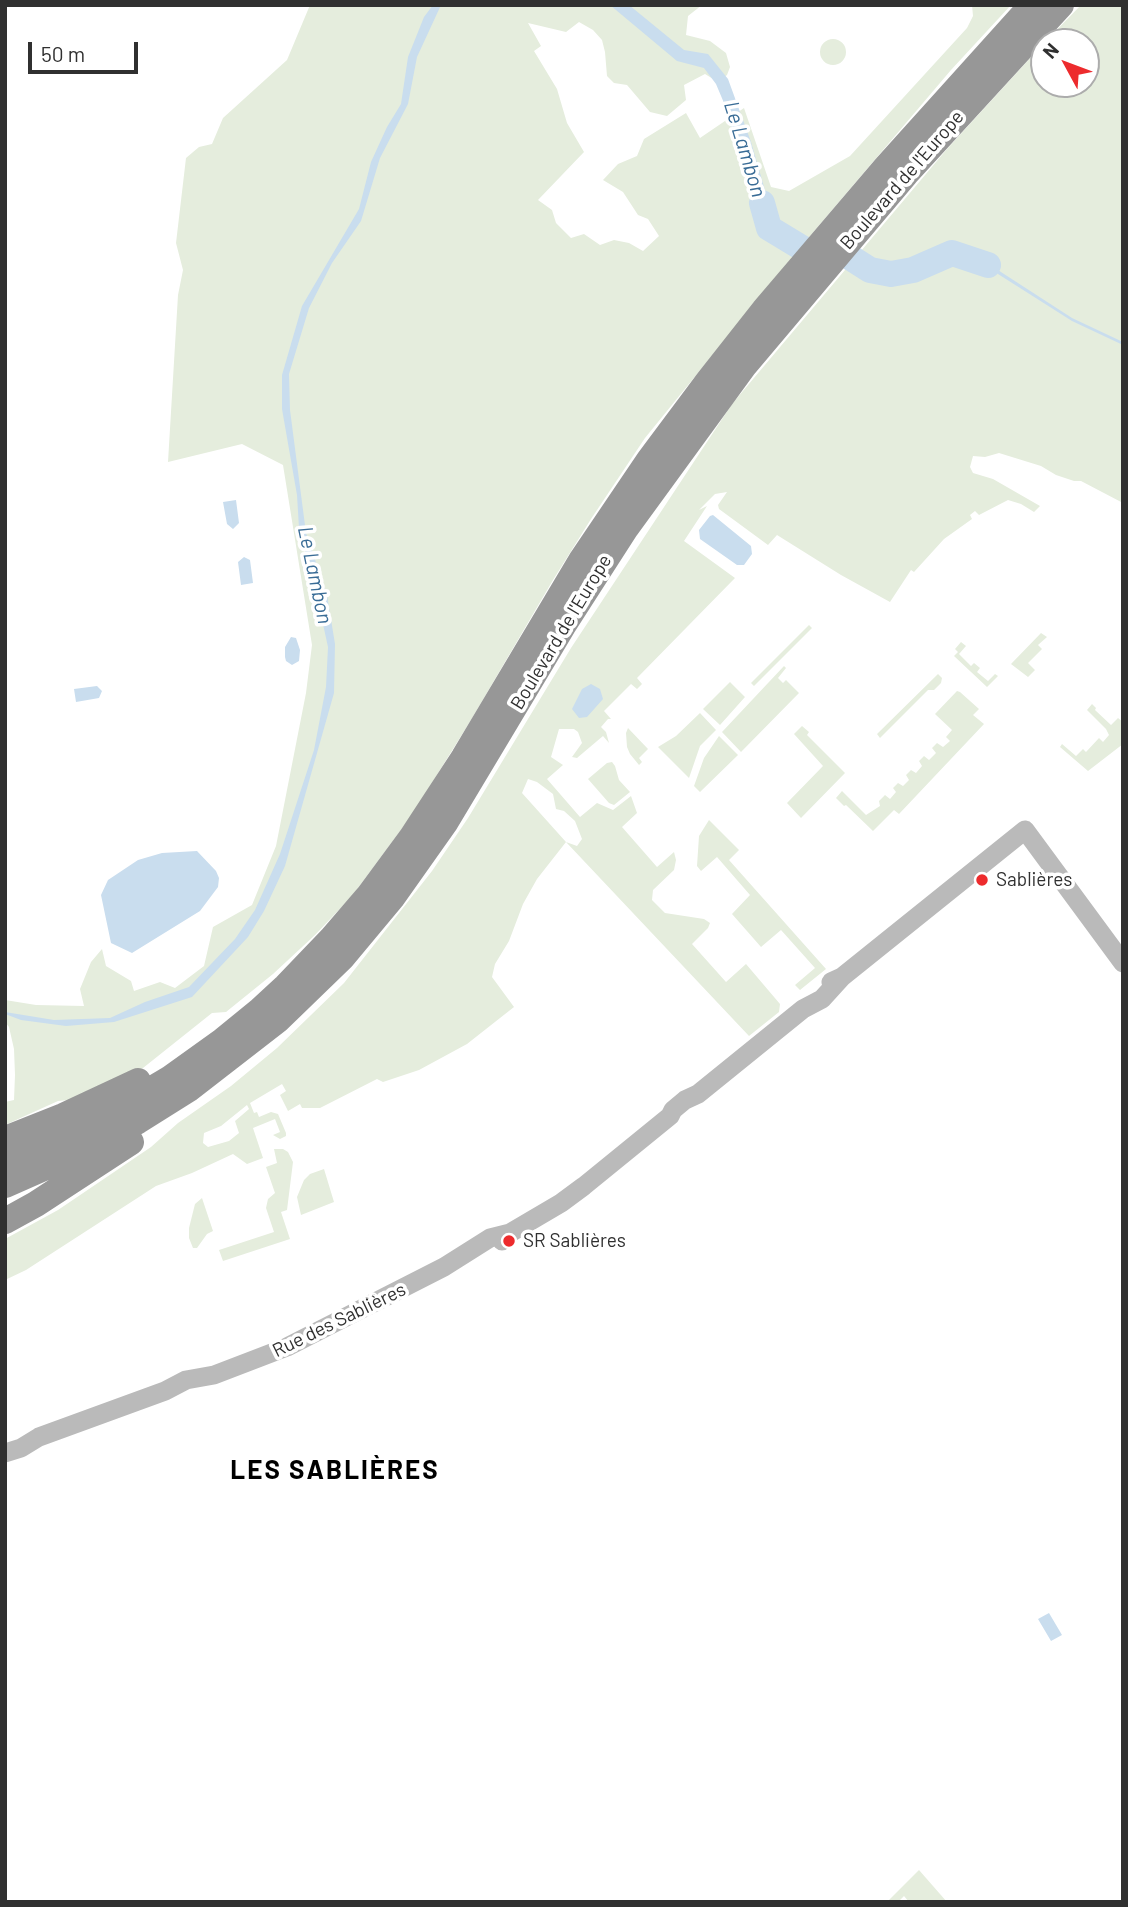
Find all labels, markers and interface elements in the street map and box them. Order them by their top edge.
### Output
scale bar [32,28,142,72]
north arrow [1030,28,1100,98]
text: N [1037,38,1063,63]
text: 50 m [41,41,85,66]
water label: Le Lambon [718,98,772,200]
street label: Boulevard de l'Europe [835,106,969,254]
water label: Le Lambon [292,524,338,626]
street label: Boulevard de l'Europe [506,550,616,714]
place label: Sablières [996,869,1072,891]
marker: Sablières [974,872,990,888]
place label: SR Sablières [523,1230,626,1252]
marker: SR Sablières [501,1233,517,1249]
street label: Rue des Sablières [269,1278,409,1362]
district label: LES SABLIÈRES [232,1454,438,1486]

